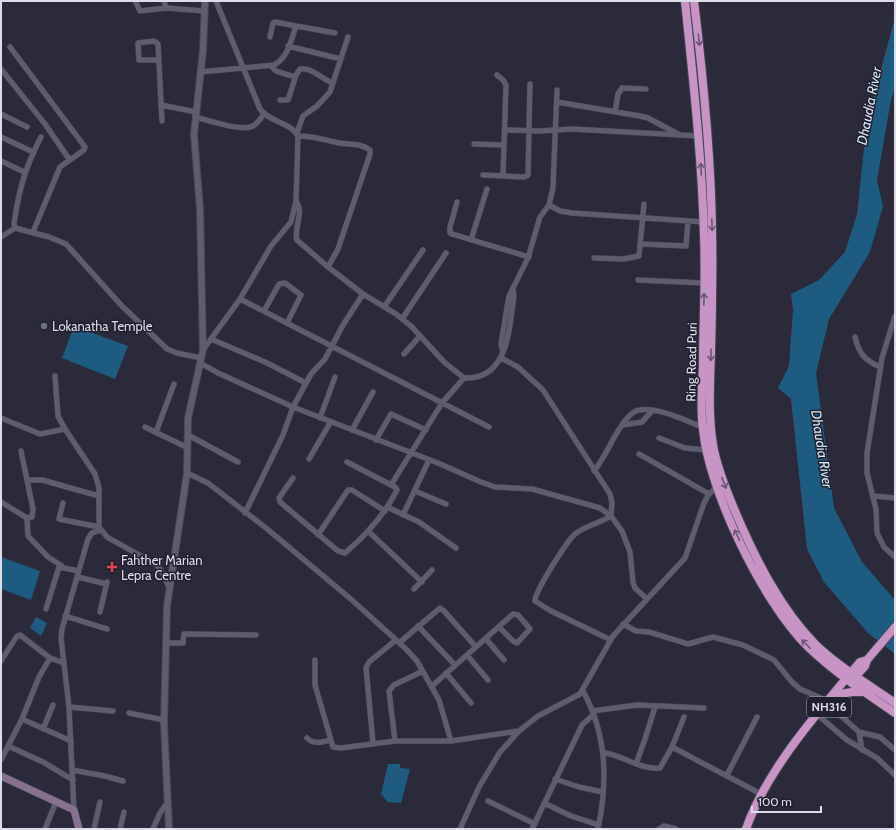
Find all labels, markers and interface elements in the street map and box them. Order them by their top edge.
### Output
one-way arrow [695,33,702,46]
water label: Dhaudia River [853,65,886,147]
one-way arrow [697,163,705,176]
one-way arrow [708,218,716,231]
one-way arrow [700,293,708,306]
place label: Lokanatha Temple [52,318,153,334]
marker: Lokanatha Temple [39,321,49,331]
street label: Ring Road Puri [682,322,700,402]
one-way arrow [707,348,715,361]
water label: Dhaudia River [807,409,837,490]
one-way arrow [721,477,729,489]
one-way arrow [733,529,740,541]
place label: Fahther Marian Lepra Centre [121,552,202,583]
marker: Fahther Marian Lepra Centre [106,561,118,573]
one-way arrow [801,639,811,649]
road number: NH316 [807,697,851,717]
scale bar [752,788,821,814]
text: 100 m [758,794,792,809]

